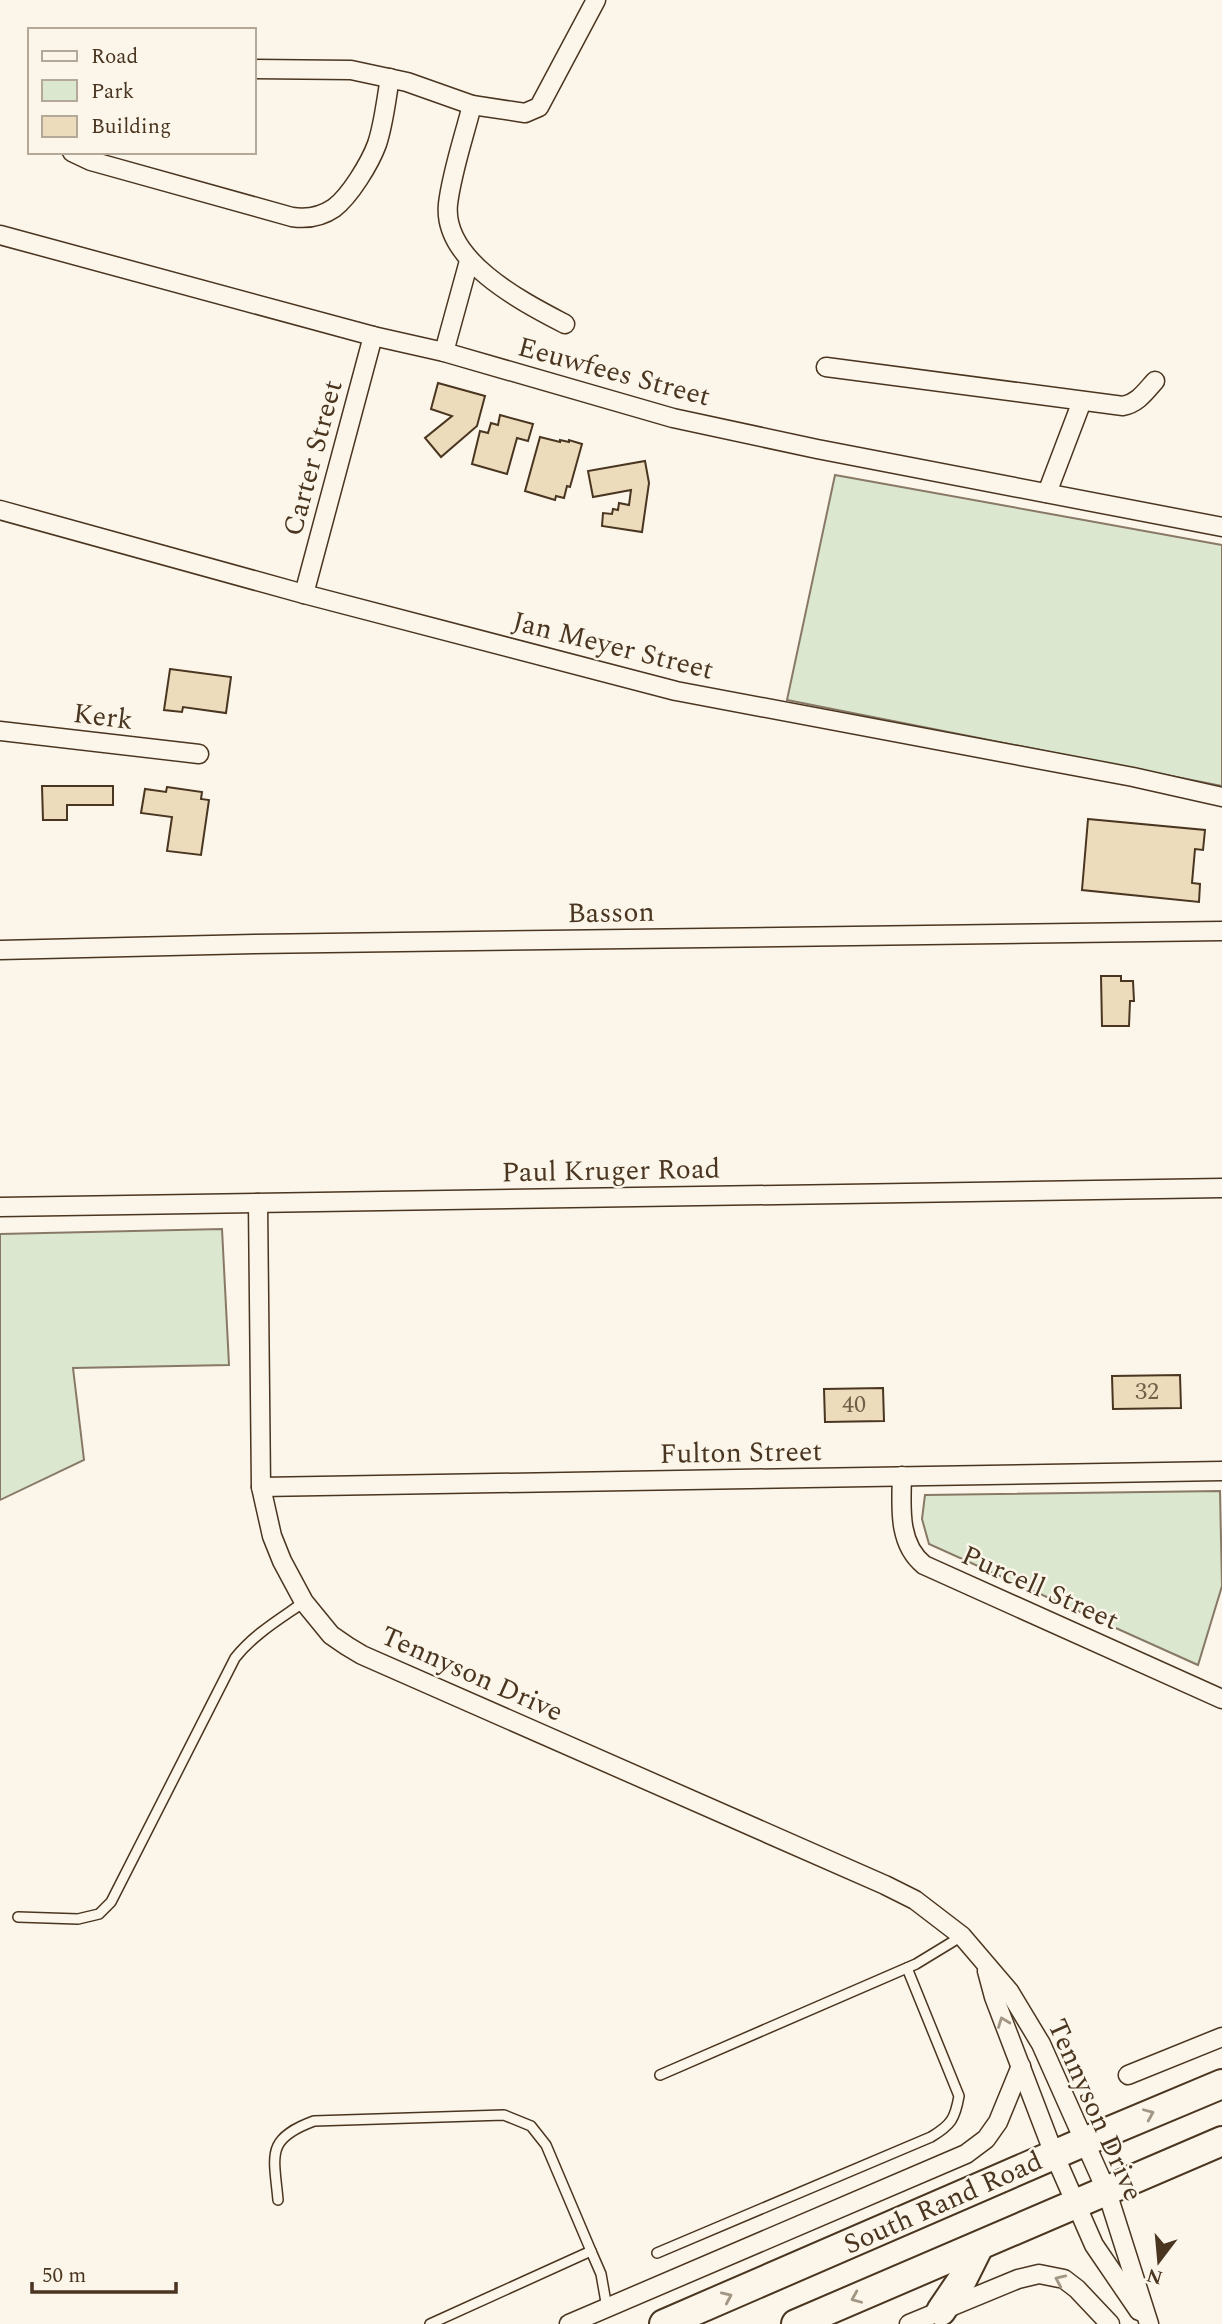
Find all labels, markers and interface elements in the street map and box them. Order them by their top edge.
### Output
legend [28,28,256,154]
text: Road [91,41,138,73]
text: Park [91,76,135,108]
text: Building [91,111,171,143]
street label: Eeuwfees Street [513,326,715,418]
street label: Carter Street [272,375,355,541]
street label: Jan Meyer Street [508,600,718,692]
street label: Kerk [71,692,135,742]
street label: Basson [567,891,655,935]
street label: Paul Kruger Road [501,1148,721,1194]
house number: 32 [1135,1374,1159,1410]
house number: 40 [842,1387,866,1423]
street label: Fulton Street [659,1430,823,1476]
street label: Purcell Street [954,1534,1126,1642]
street label: Tennyson Drive [374,1615,570,1733]
street label: Tennyson Drive [1036,2012,1154,2208]
one-way arrow [998,2017,1012,2029]
one-way arrow [1142,2109,1154,2123]
street label: South Rand Road [836,2140,1050,2266]
north arrow [1124,2226,1194,2296]
scale bar [32,2250,175,2294]
text: 50 m [42,2260,86,2292]
text: N [1143,2260,1166,2292]
one-way arrow [1055,2274,1067,2288]
one-way arrow [851,2290,864,2304]
one-way arrow [720,2291,732,2305]

